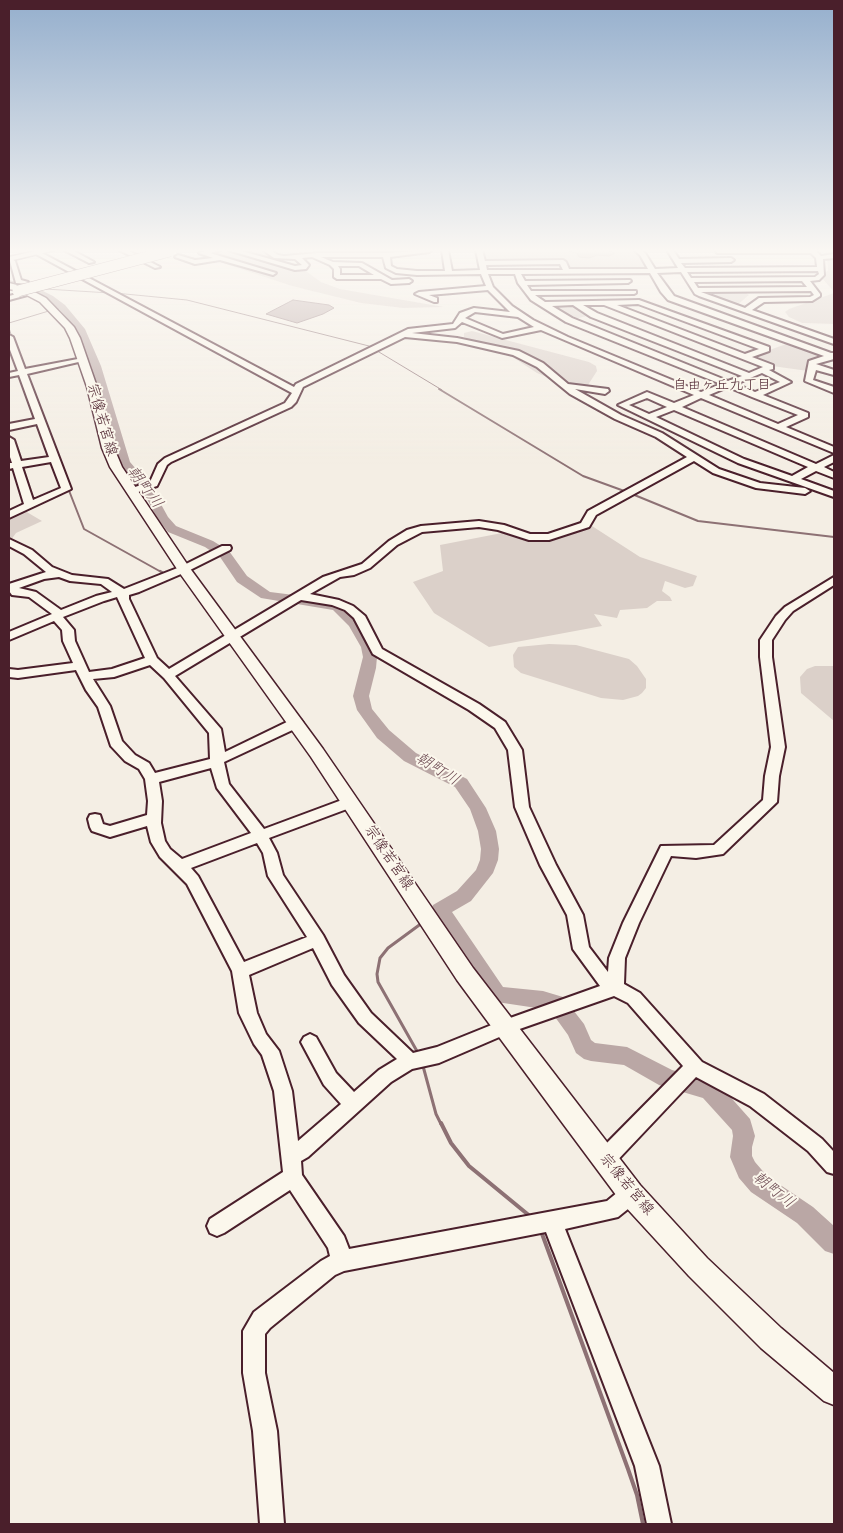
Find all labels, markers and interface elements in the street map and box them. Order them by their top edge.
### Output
district label: 自由ヶ丘九丁目 [673,378,771,394]
street label: 宗像若宮線 [82,381,120,459]
water label: 朝町川 [122,463,166,513]
water label: 朝町川 [412,749,462,791]
street label: 宗像若宮線 [360,822,416,894]
street label: 宗像若宮線 [595,1150,657,1220]
water label: 朝町川 [748,1169,798,1213]

